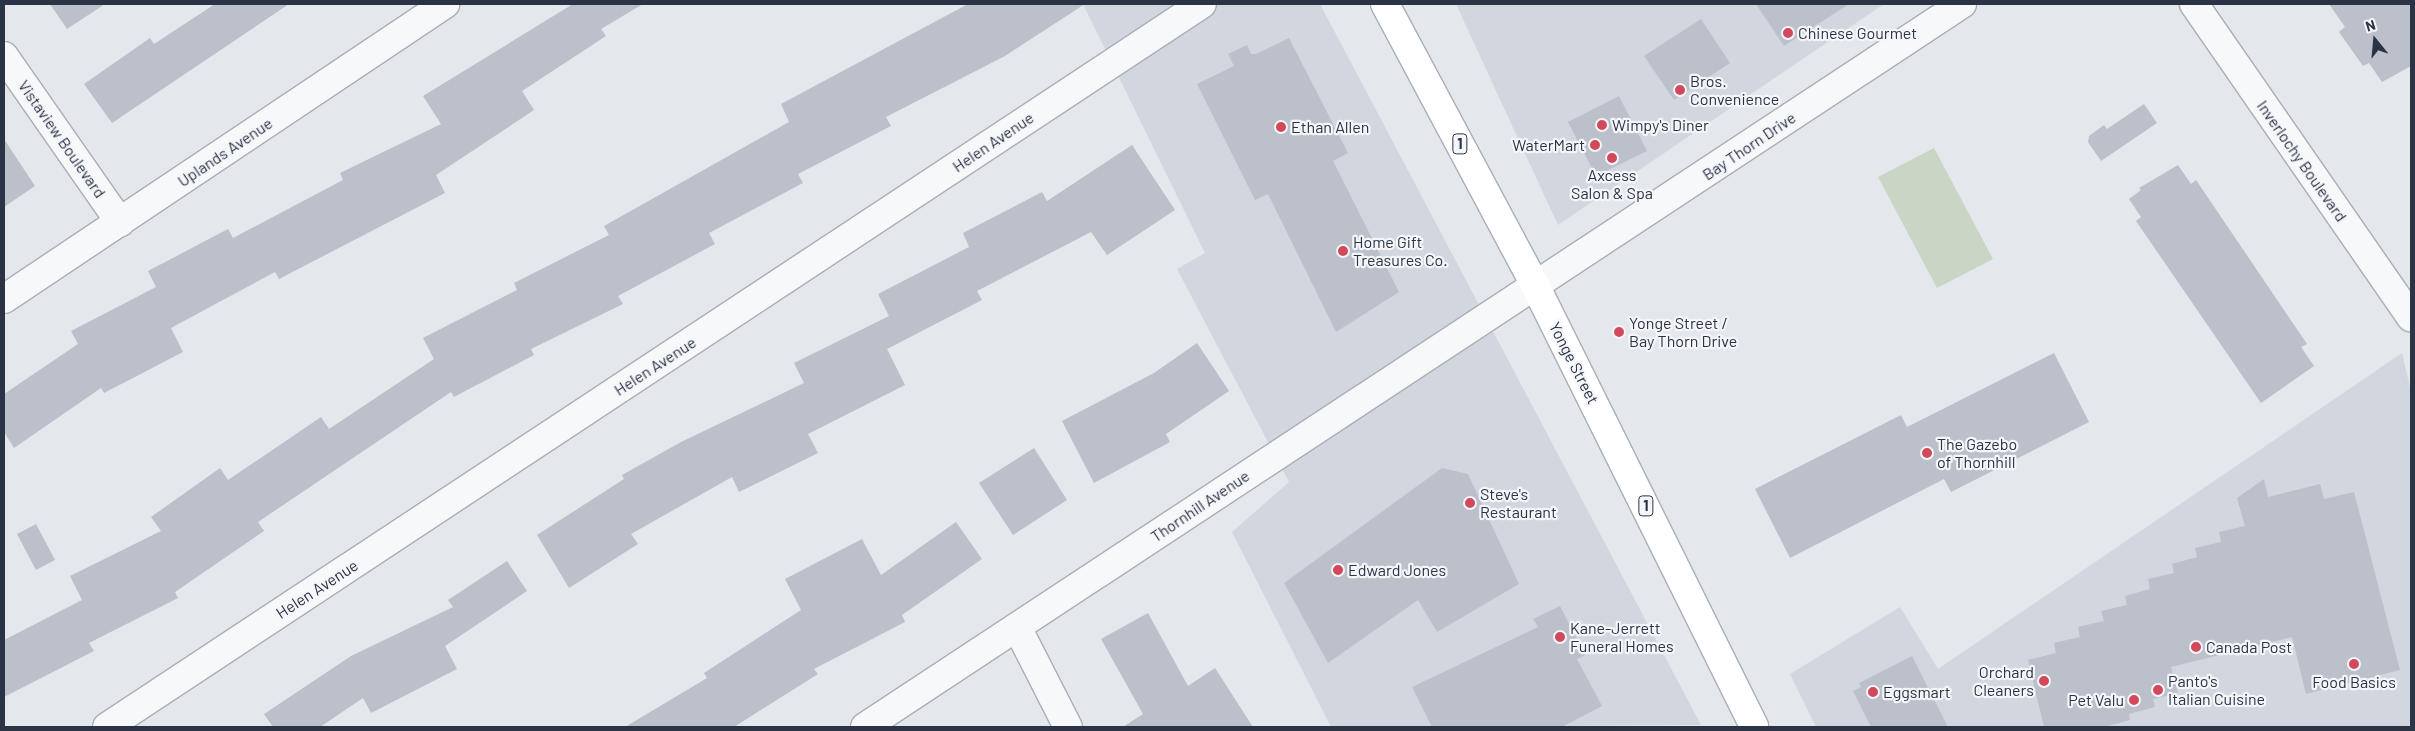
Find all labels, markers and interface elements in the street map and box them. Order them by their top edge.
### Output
north arrow [2350,15,2400,65]
text: N [2364,16,2377,35]
place label: Chinese Gourmet [1798,23,1917,43]
marker: Chinese Gourmet [1782,27,1794,39]
place label: Bros. Convenience [1690,71,1779,109]
street label: Vistaview Boulevard [14,76,110,202]
marker: Bros. Convenience [1674,84,1686,96]
street label: Inverlochy Boulevard [2253,97,2351,225]
street label: Helen Avenue [949,108,1037,176]
street label: Bay Thorn Drive [1699,108,1799,184]
street label: Uplands Avenue [174,113,276,191]
place label: Wimpy's Diner [1612,115,1709,135]
place label: Ethan Allen [1291,117,1369,137]
marker: Wimpy's Diner [1596,119,1608,131]
marker: Ethan Allen [1275,121,1287,133]
road number: 1 [1451,132,1469,156]
place label: WaterMart [1512,135,1585,155]
marker: WaterMart [1589,139,1601,151]
marker: Axcess Salon & Spa [1606,152,1618,164]
place label: Axcess Salon & Spa [1571,165,1653,203]
place label: Home Gift Treasures Co. [1353,232,1448,270]
marker: Home Gift Treasures Co. [1337,245,1349,257]
place label: Yonge Street / Bay Thorn Drive [1629,313,1737,351]
street label: Yonge Street [1545,319,1603,407]
marker: Yonge Street / Bay Thorn Drive [1613,326,1625,338]
street label: Helen Avenue [610,332,700,400]
place label: The Gazebo of Thornhill [1937,434,2017,472]
marker: The Gazebo of Thornhill [1921,447,1933,459]
street label: Thornhill Avenue [1147,466,1253,546]
place label: Steve's Restaurant [1480,484,1557,522]
road number: 1 [1637,494,1655,518]
marker: Steve's Restaurant [1464,497,1476,509]
street label: Helen Avenue [272,555,362,623]
place label: Edward Jones [1348,560,1446,580]
marker: Edward Jones [1332,564,1344,576]
place label: Kane-Jerrett Funeral Homes [1570,618,1674,656]
marker: Kane-Jerrett Funeral Homes [1554,631,1566,643]
place label: Canada Post [2206,637,2292,657]
marker: Canada Post [2190,641,2202,653]
marker: Food Basics [2348,658,2360,670]
place label: Orchard Cleaners [1973,662,2034,700]
place label: Panto's Italian Cuisine [2168,671,2265,709]
place label: Food Basics [2312,672,2396,692]
marker: Orchard Cleaners [2038,675,2050,687]
place label: Eggsmart [1883,682,1951,702]
marker: Panto's Italian Cuisine [2152,684,2164,696]
marker: Eggsmart [1867,686,1879,698]
place label: Pet Valu [2068,690,2124,710]
marker: Pet Valu [2128,694,2140,706]

